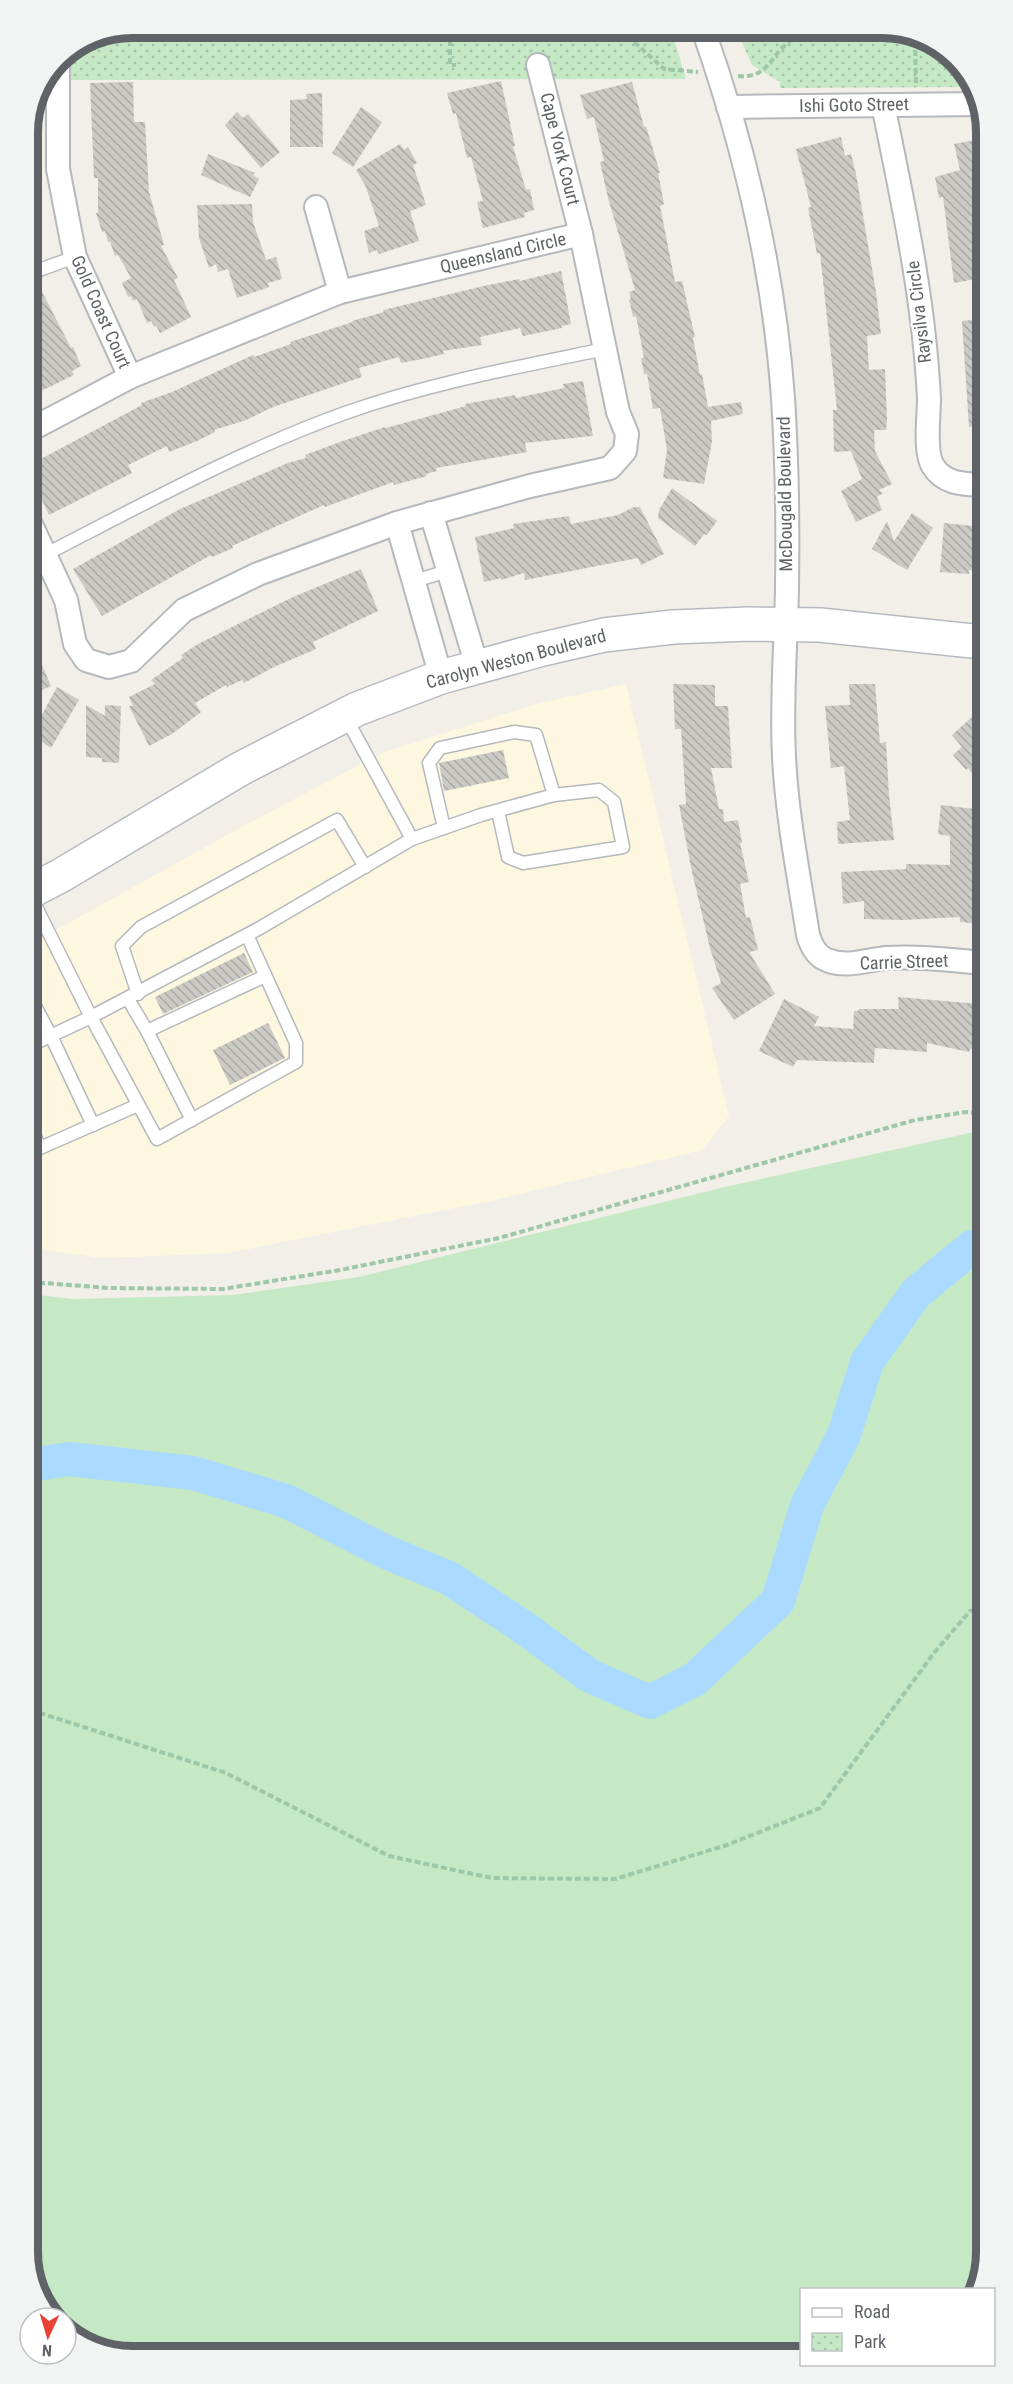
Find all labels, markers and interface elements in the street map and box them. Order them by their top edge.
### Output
street label: Cape York Court [536,90,585,207]
street label: Ishi Goto Street [799,93,909,116]
street label: Queensland Circle [438,228,568,277]
street label: Gold Coast Court [67,252,136,372]
street label: Raysilva Circle [902,260,935,364]
street label: McDougald Boulevard [773,416,796,572]
street label: Carolyn Weston Boulevard [424,624,608,693]
street label: Carrie Street [859,949,949,974]
legend [800,2288,995,2366]
text: Road [854,2301,890,2322]
north arrow [18,2306,78,2366]
text: Park [854,2331,886,2352]
text: N [41,2341,53,2360]

